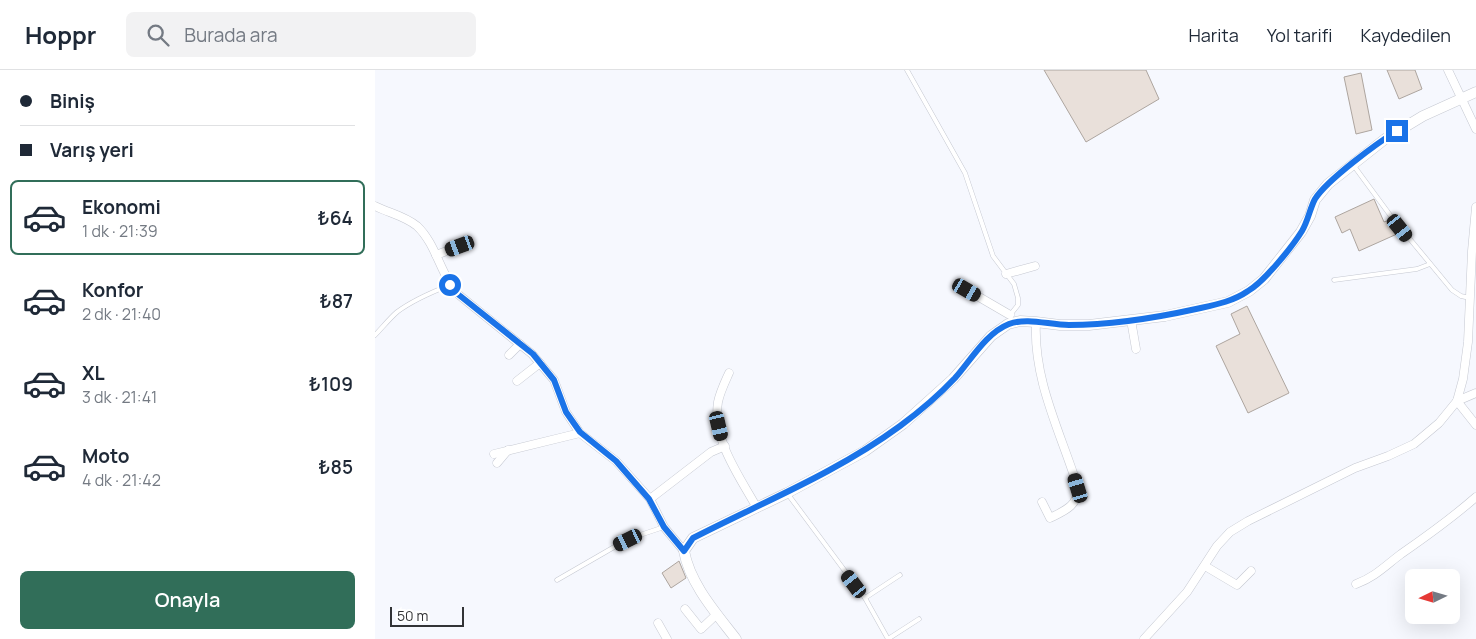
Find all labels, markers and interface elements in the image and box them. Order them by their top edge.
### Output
search box [126,12,476,57]
text: Hoppr [25,18,96,51]
icon: search [144,21,172,49]
text: Burada ara [184,22,277,48]
text: Harita [1189,23,1239,47]
text: Yol tarifi [1267,23,1333,47]
text: Kaydedilen [1361,23,1451,47]
text: Biniş [50,88,95,114]
route end [1386,120,1408,142]
text: Varış yeri [50,137,134,163]
text: Ekonomi [82,194,161,220]
icon: car [22,195,67,240]
text: ₺64 [318,205,353,231]
car [1384,212,1415,244]
text: 1 dk · 21:39 [82,220,158,242]
car [443,234,476,258]
route start [439,274,461,296]
car [950,276,983,304]
text: Konfor [82,277,143,303]
icon: car [22,278,67,323]
text: ₺87 [319,288,353,314]
text: 2 dk · 21:40 [82,303,161,325]
text: XL [82,360,105,386]
icon: car [22,361,67,406]
text: ₺109 [309,371,353,397]
text: 3 dk · 21:41 [82,386,157,408]
car [708,410,729,442]
text: Moto [82,443,129,469]
icon: car [22,444,67,489]
text: ₺85 [318,454,353,480]
text: 4 dk · 21:42 [82,469,161,491]
car [1066,471,1089,505]
car [611,527,644,553]
car [838,568,869,600]
north arrow [1405,569,1460,624]
map controls [1405,569,1460,624]
button: Onayla [20,571,355,629]
scale bar [390,604,464,627]
text: 50 m [397,606,428,625]

